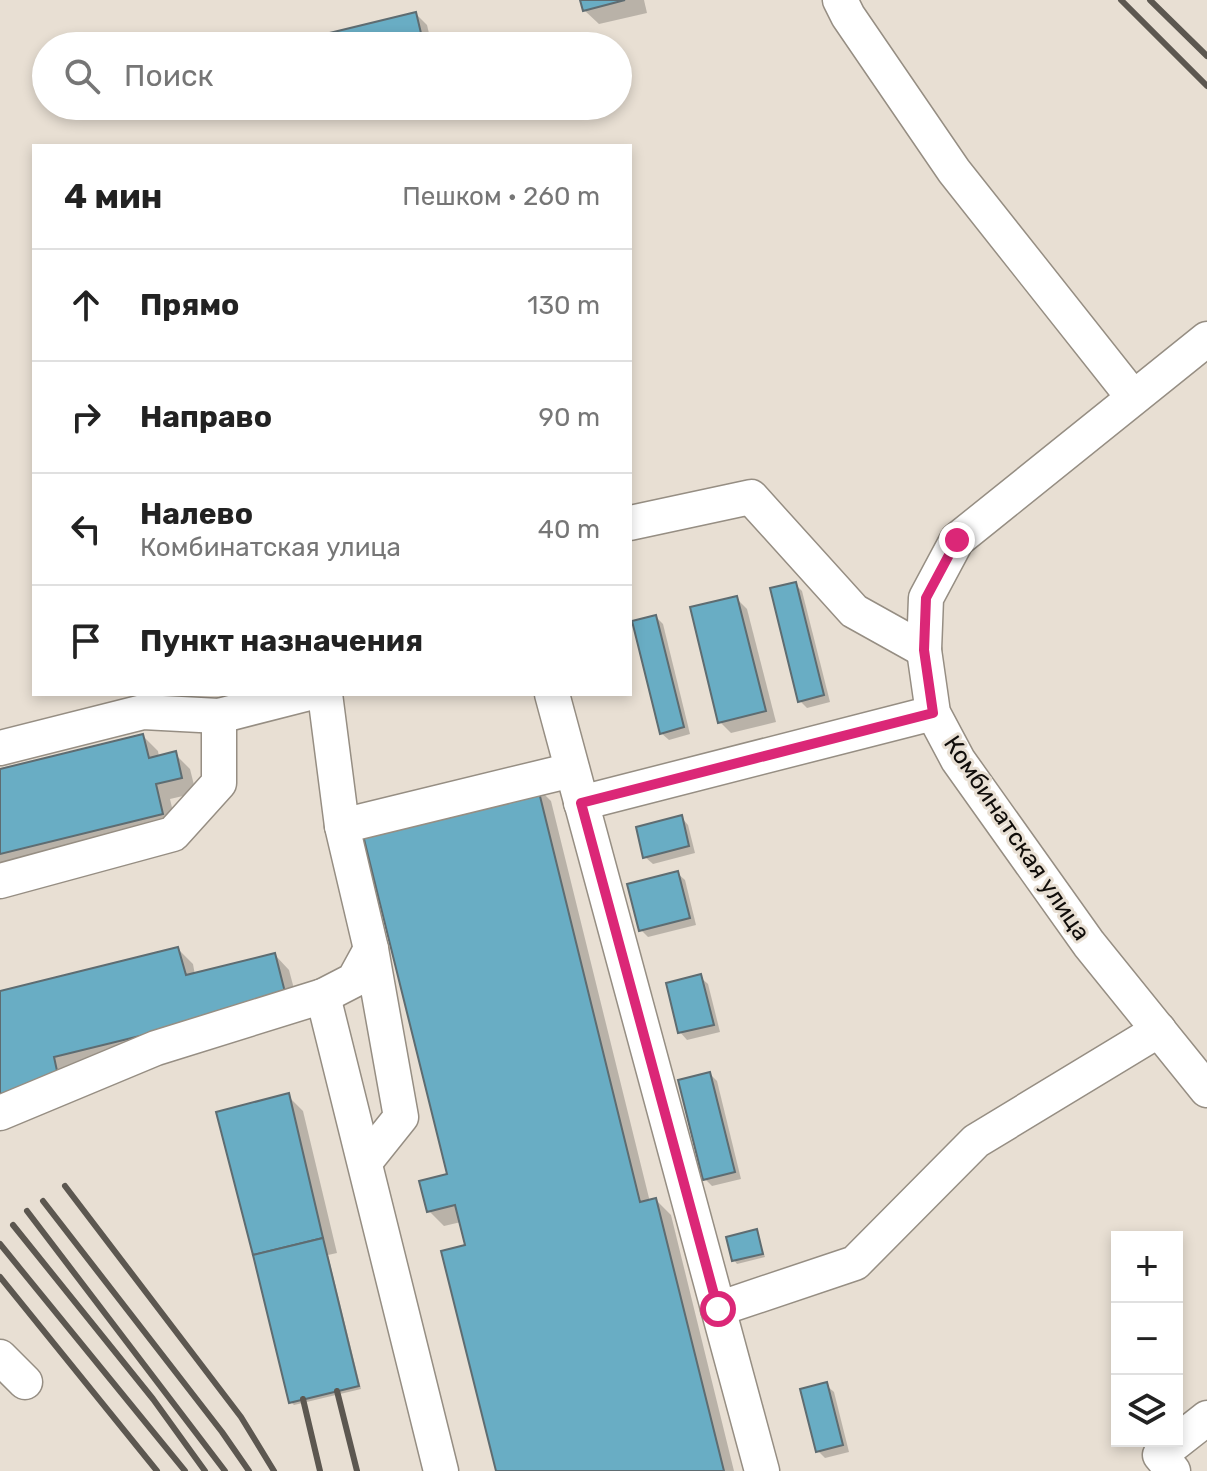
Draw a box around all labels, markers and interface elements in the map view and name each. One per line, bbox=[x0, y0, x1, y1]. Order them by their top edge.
search box bbox=[32, 32, 632, 120]
icon: search bbox=[60, 54, 104, 98]
text: Поиск bbox=[124, 58, 214, 94]
text: 4 мин bbox=[64, 176, 162, 217]
text: Пешком · 260 m bbox=[402, 181, 600, 212]
icon: ahead bbox=[64, 283, 108, 327]
text: Прямо bbox=[140, 287, 239, 323]
text: 130 m bbox=[527, 290, 600, 321]
icon: right bbox=[64, 395, 108, 439]
text: Направо bbox=[140, 399, 272, 435]
text: 90 m bbox=[539, 402, 600, 433]
text: Налево bbox=[140, 496, 253, 532]
icon: left bbox=[64, 507, 108, 551]
text: 40 m bbox=[538, 514, 600, 545]
route end bbox=[939, 522, 975, 558]
text: Комбинатская улица bbox=[140, 532, 401, 563]
icon: arrive bbox=[64, 619, 108, 663]
text: Пункт назначения bbox=[140, 623, 423, 659]
street label: Комбинатская улица bbox=[938, 730, 1096, 946]
map controls bbox=[1111, 1231, 1183, 1447]
button: + bbox=[1111, 1231, 1183, 1303]
route start bbox=[700, 1291, 736, 1327]
button: − bbox=[1111, 1303, 1183, 1375]
button: layers bbox=[1111, 1375, 1183, 1447]

